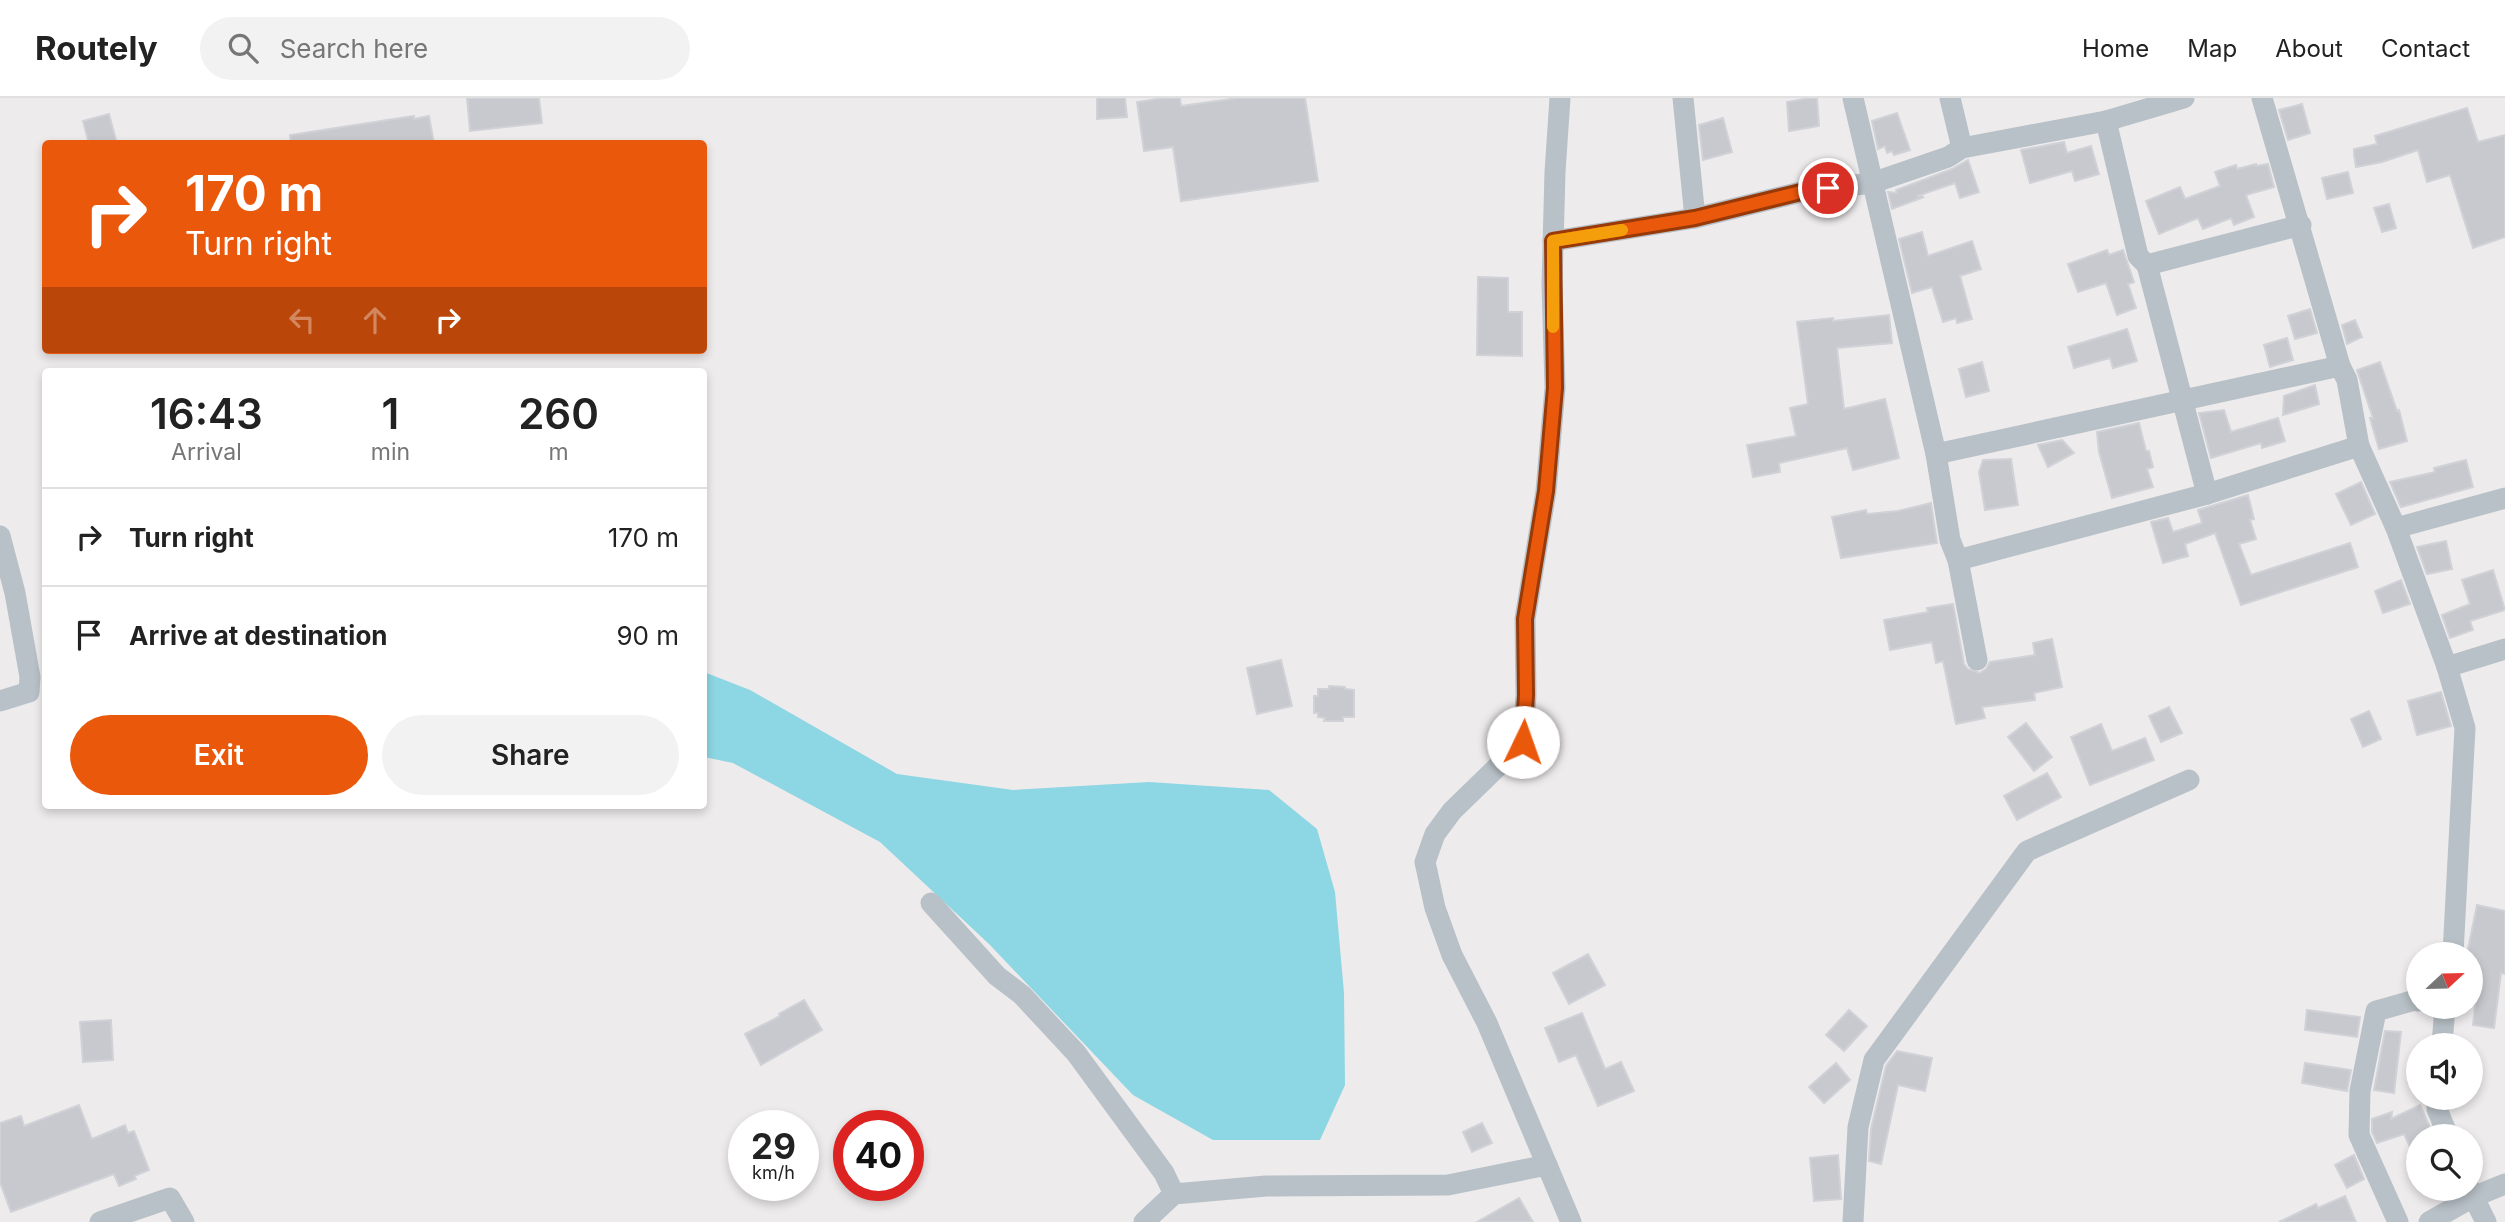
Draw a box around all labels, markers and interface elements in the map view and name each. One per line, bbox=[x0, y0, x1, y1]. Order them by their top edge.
search box bbox=[200, 17, 690, 80]
text: Routely bbox=[35, 28, 158, 68]
icon: search bbox=[224, 29, 262, 67]
text: Search here bbox=[280, 33, 428, 64]
text: Home bbox=[2082, 34, 2149, 63]
text: Map bbox=[2187, 34, 2237, 63]
text: About bbox=[2275, 34, 2343, 63]
text: Contact bbox=[2381, 34, 2470, 63]
pin bbox=[1798, 158, 1858, 218]
text: 170 m bbox=[185, 164, 323, 223]
icon: right bbox=[70, 168, 161, 259]
icon: arrive bbox=[1809, 169, 1847, 207]
text: Turn right bbox=[185, 224, 332, 263]
icon: left bbox=[283, 301, 321, 339]
icon: ahead bbox=[356, 301, 394, 339]
icon: right bbox=[429, 301, 467, 339]
text: 16:43 bbox=[150, 388, 263, 439]
text: 1 bbox=[382, 388, 399, 439]
text: 260 bbox=[518, 388, 599, 439]
text: Arrival bbox=[171, 438, 242, 466]
text: min bbox=[371, 438, 410, 466]
text: m bbox=[548, 438, 569, 466]
icon: right bbox=[70, 518, 108, 556]
text: Turn right bbox=[129, 522, 254, 553]
text: 170 m bbox=[608, 522, 679, 553]
icon: arrive bbox=[70, 616, 108, 654]
text: Arrive at destination bbox=[129, 620, 388, 651]
text: 90 m bbox=[616, 620, 679, 651]
position arrow bbox=[1486, 705, 1560, 779]
button: Exit bbox=[70, 715, 368, 795]
button: Share bbox=[382, 715, 679, 795]
north arrow bbox=[2406, 942, 2483, 1018]
map controls bbox=[2406, 942, 2483, 1201]
button: sound bbox=[2406, 1033, 2483, 1110]
speed limit sign: 40 bbox=[833, 1110, 924, 1201]
button: search bbox=[2406, 1124, 2483, 1201]
text: 29 bbox=[751, 1125, 796, 1167]
text: km/h bbox=[752, 1162, 795, 1183]

